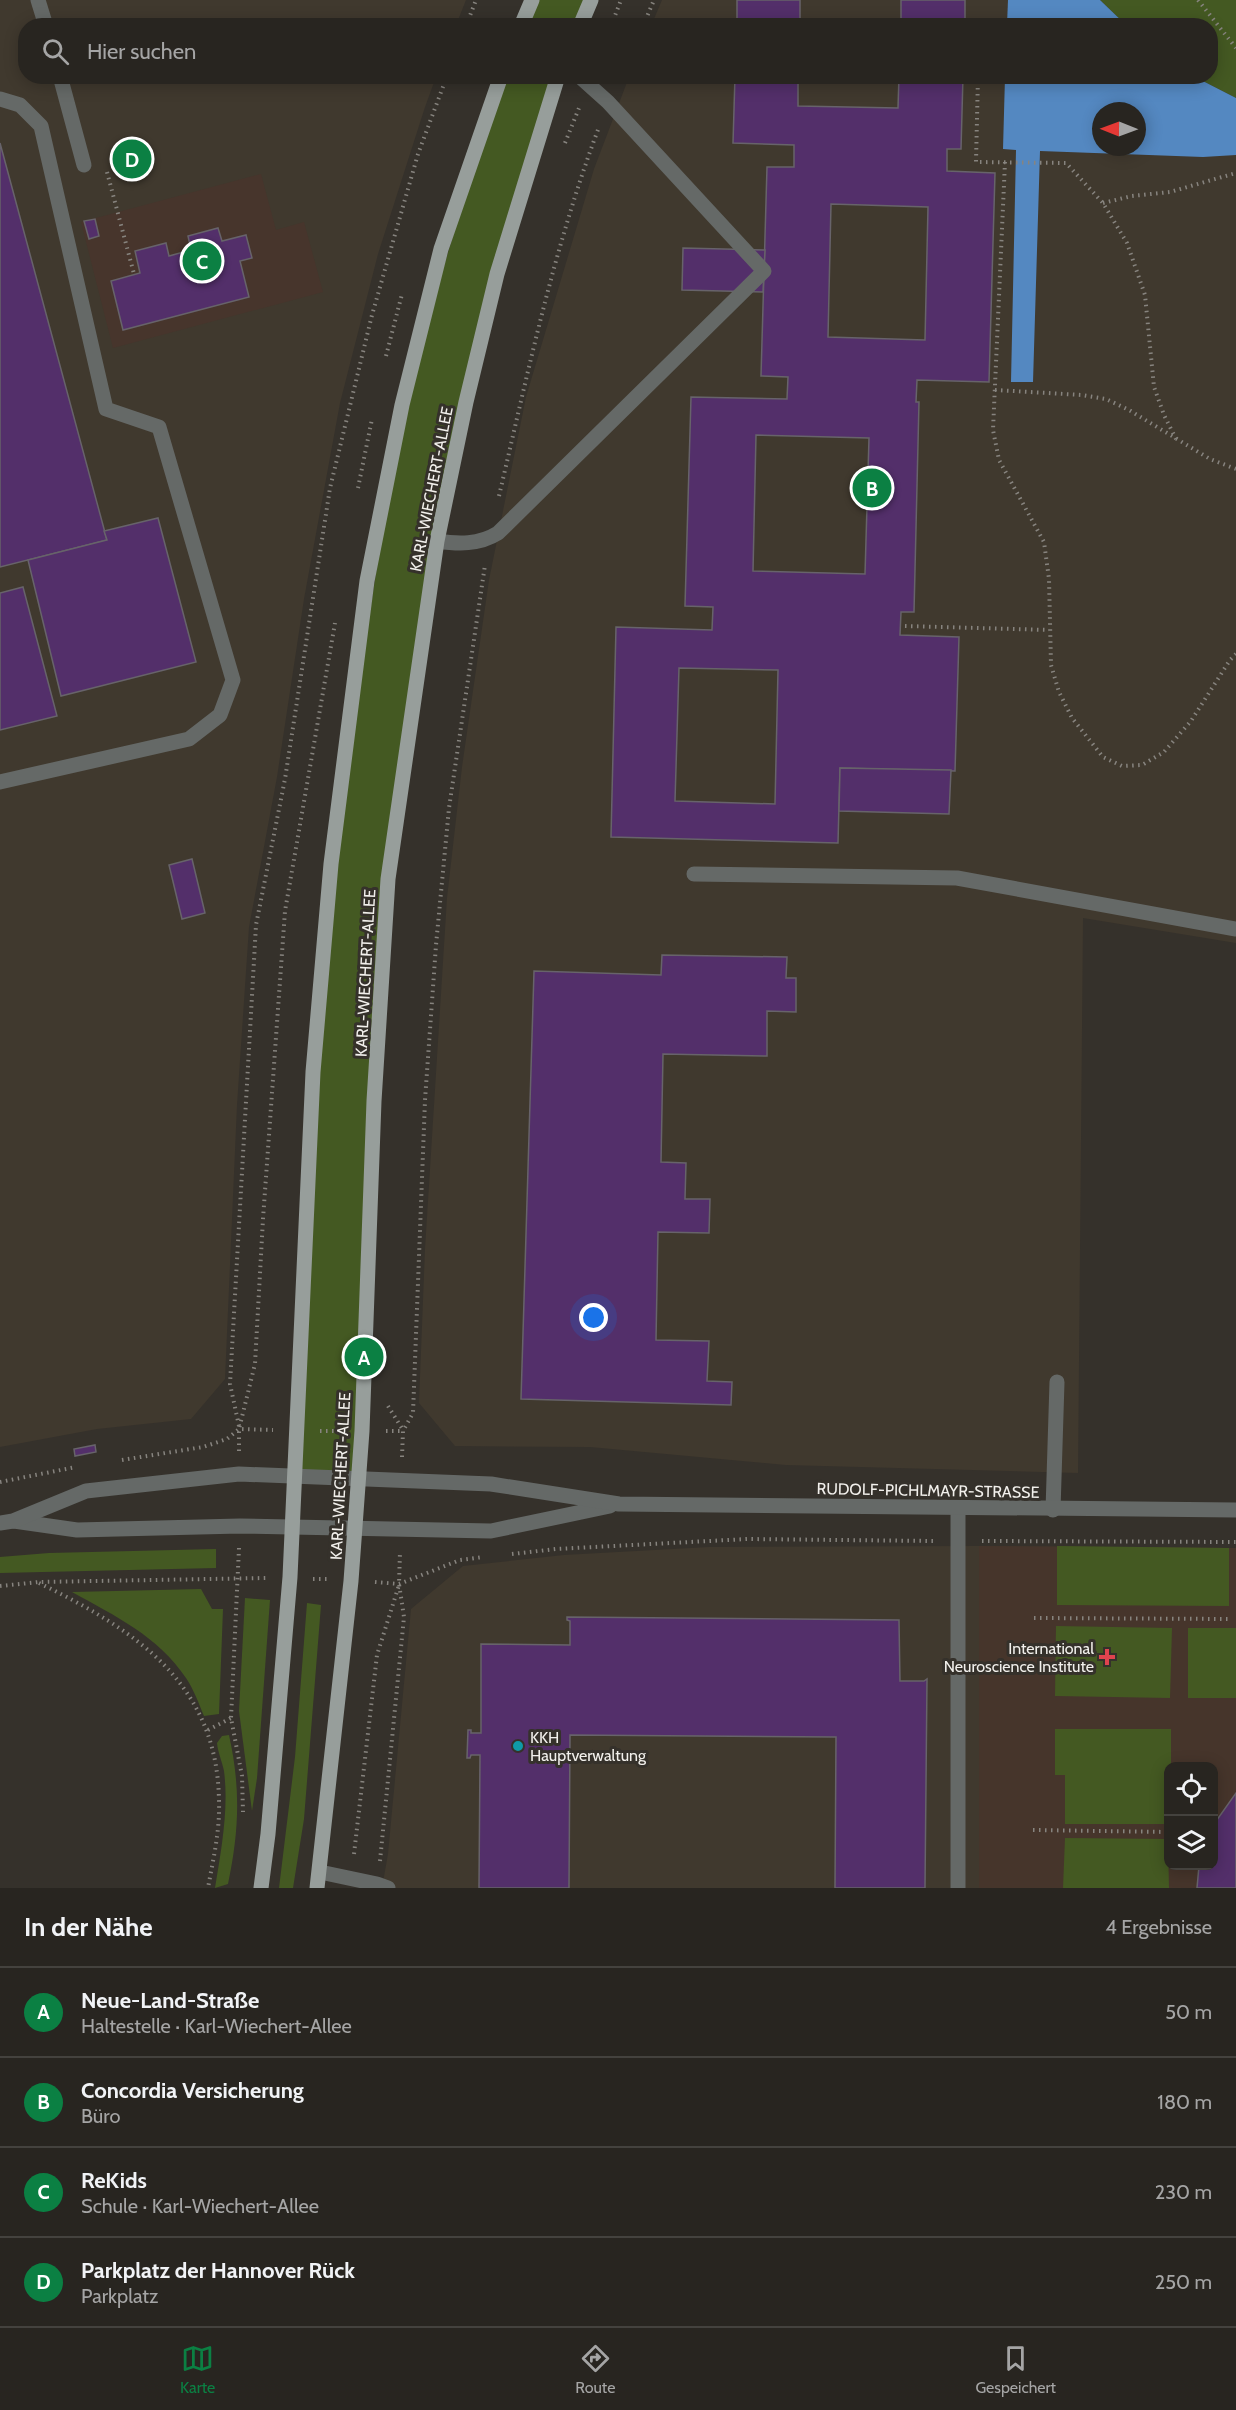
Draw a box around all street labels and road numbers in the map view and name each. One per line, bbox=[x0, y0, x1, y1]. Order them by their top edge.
street label: KARL-WIECHERT-ALLEE bbox=[406, 405, 457, 573]
street label: KARL-WIECHERT-ALLEE bbox=[352, 889, 379, 1057]
street label: KARL-WIECHERT-ALLEE bbox=[327, 1392, 354, 1560]
street label: RUDOLF-PICHLMAYR-STRASSE bbox=[816, 1479, 1040, 1502]

